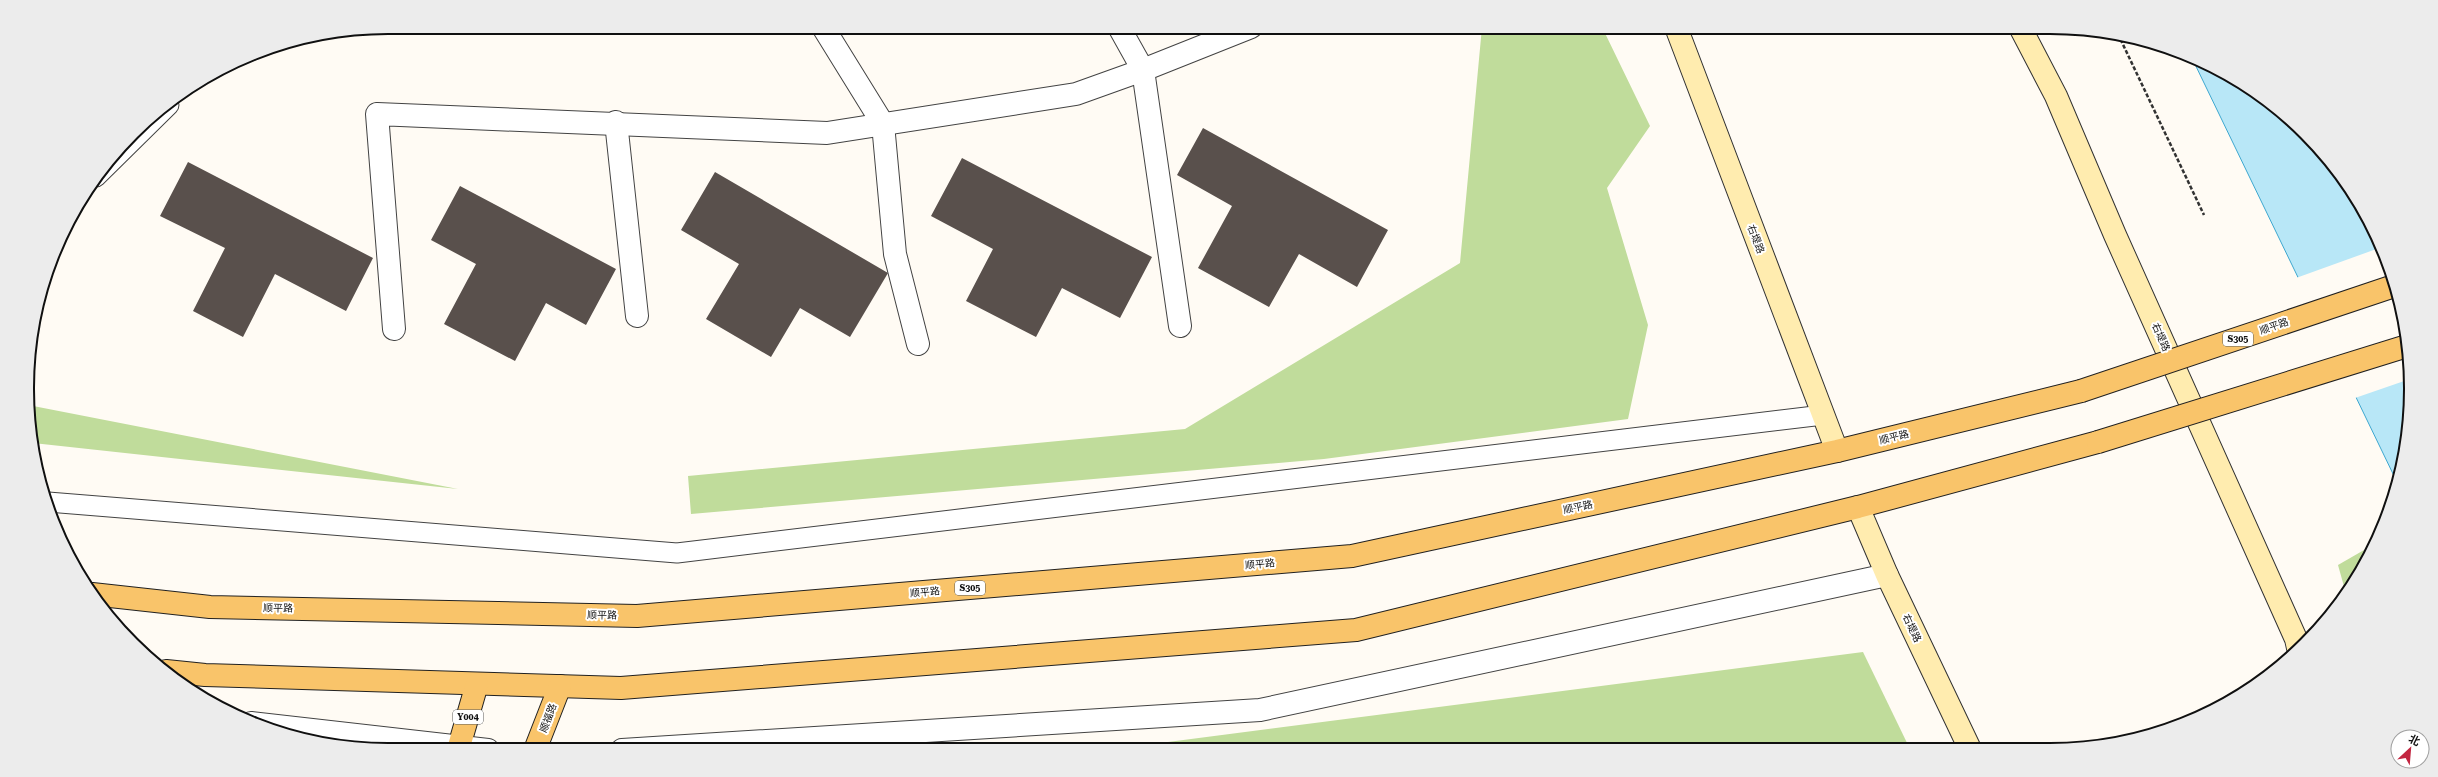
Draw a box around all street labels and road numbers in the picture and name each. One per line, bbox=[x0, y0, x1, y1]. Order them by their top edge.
street label: 右堤路 bbox=[1745, 223, 1767, 255]
street label: 顺平路 bbox=[2258, 316, 2290, 336]
street label: 右堤路 bbox=[2150, 321, 2172, 353]
road number: S305 bbox=[2223, 332, 2253, 346]
street label: 顺平路 bbox=[1878, 428, 1910, 446]
street label: 顺平路 bbox=[1562, 499, 1594, 515]
street label: 顺平路 bbox=[1245, 557, 1275, 571]
road number: S305 bbox=[955, 581, 985, 595]
street label: 顺平路 bbox=[910, 585, 940, 599]
street label: 顺平路 bbox=[263, 602, 293, 614]
street label: 顺平路 bbox=[587, 609, 617, 621]
street label: 右堤路 bbox=[1901, 612, 1923, 644]
street label: 顺福路 bbox=[537, 702, 559, 734]
road number: Y004 bbox=[453, 710, 483, 724]

